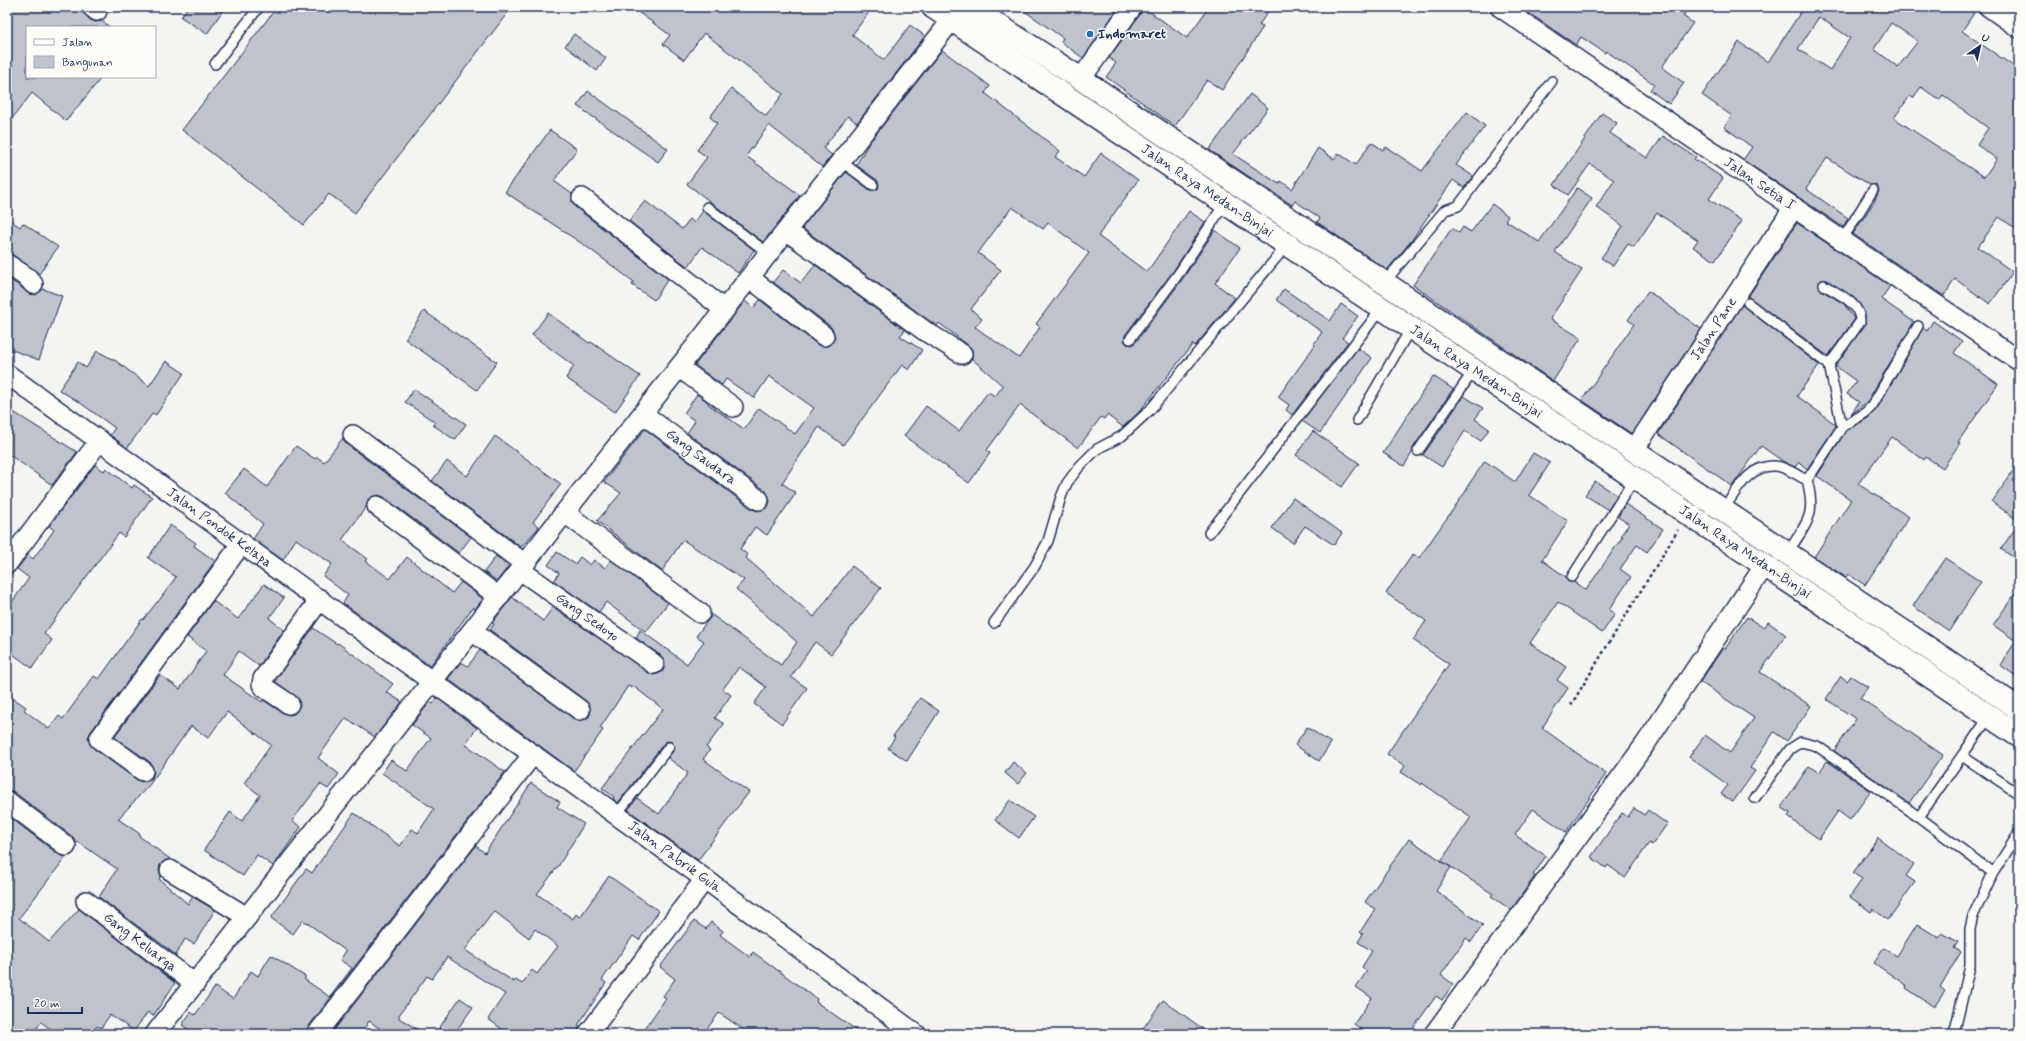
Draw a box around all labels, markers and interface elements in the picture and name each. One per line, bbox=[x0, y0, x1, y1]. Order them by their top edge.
place label: Indomaret bbox=[1098, 25, 1167, 43]
legend bbox=[26, 26, 156, 78]
north arrow bbox=[1960, 26, 2000, 66]
marker: Indomaret bbox=[1085, 29, 1095, 39]
text: U bbox=[1978, 31, 1992, 46]
text: Jalan bbox=[62, 35, 94, 51]
text: Bangunan bbox=[62, 55, 113, 71]
street label: Jalan Raya Medan-Binjai bbox=[1137, 140, 1277, 242]
street label: Jalan Setia I bbox=[1720, 153, 1799, 215]
street label: Jalan Pane bbox=[1686, 294, 1741, 364]
street label: Jalan Raya Medan-Binjai bbox=[1406, 321, 1546, 422]
street label: Gang Saudara bbox=[662, 425, 740, 489]
street label: Jalan Pondok Kelapa bbox=[163, 483, 276, 572]
street label: Jalan Raya Medan-Binjai bbox=[1675, 501, 1815, 603]
street label: Gang Sedoyo bbox=[552, 589, 622, 646]
street label: Jalan Pabrik Gula bbox=[624, 817, 725, 897]
street label: Gang Keluarga bbox=[100, 908, 180, 976]
scale bar bbox=[28, 989, 82, 1015]
text: 20 m bbox=[34, 996, 60, 1012]

